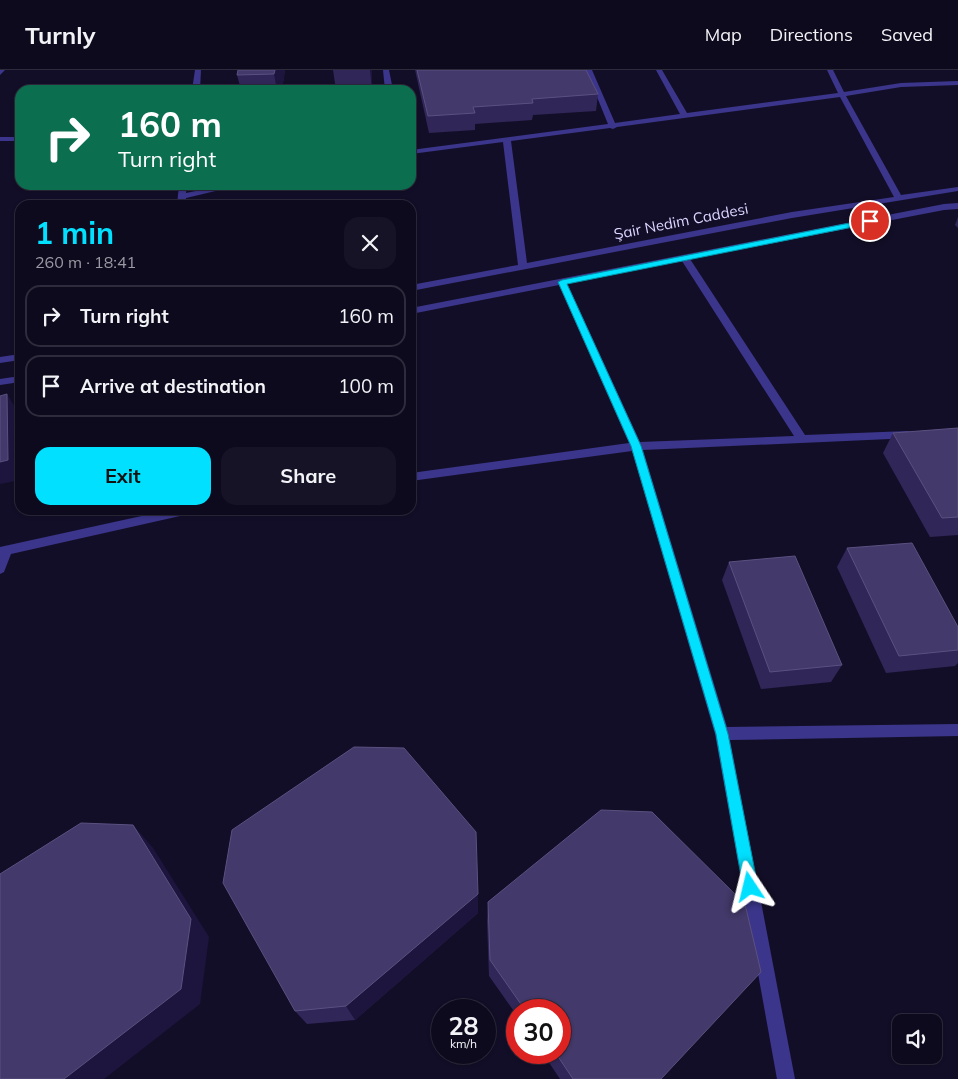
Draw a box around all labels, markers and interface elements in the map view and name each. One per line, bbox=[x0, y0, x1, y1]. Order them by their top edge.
text: Turnly bbox=[25, 20, 96, 50]
text: Map bbox=[705, 23, 742, 46]
text: Directions bbox=[770, 23, 853, 46]
text: Saved bbox=[881, 23, 933, 46]
text: 160 m bbox=[118, 102, 222, 146]
icon: right bbox=[35, 105, 100, 170]
text: Turn right bbox=[118, 145, 216, 173]
street label: Şair Nedim Caddesi bbox=[612, 199, 750, 243]
pin bbox=[849, 200, 891, 242]
icon: arrive bbox=[856, 207, 884, 235]
text: 1 min bbox=[35, 214, 114, 252]
button: close bbox=[344, 217, 396, 269]
text: 260 m · 18:41 bbox=[35, 252, 136, 272]
icon: right bbox=[37, 302, 65, 330]
text: Turn right bbox=[80, 304, 169, 328]
text: 160 m bbox=[338, 304, 394, 328]
icon: arrive bbox=[37, 372, 65, 400]
text: Arrive at destination bbox=[80, 374, 266, 398]
text: 100 m bbox=[338, 374, 394, 398]
button: Exit bbox=[35, 447, 211, 505]
button: Share bbox=[221, 447, 396, 505]
position arrow bbox=[723, 860, 775, 912]
speed limit sign: 30 bbox=[506, 999, 571, 1064]
text: 28 bbox=[448, 1010, 479, 1041]
map controls bbox=[892, 1014, 942, 1064]
button: sound bbox=[892, 1014, 942, 1064]
text: km/h bbox=[450, 1036, 477, 1051]

